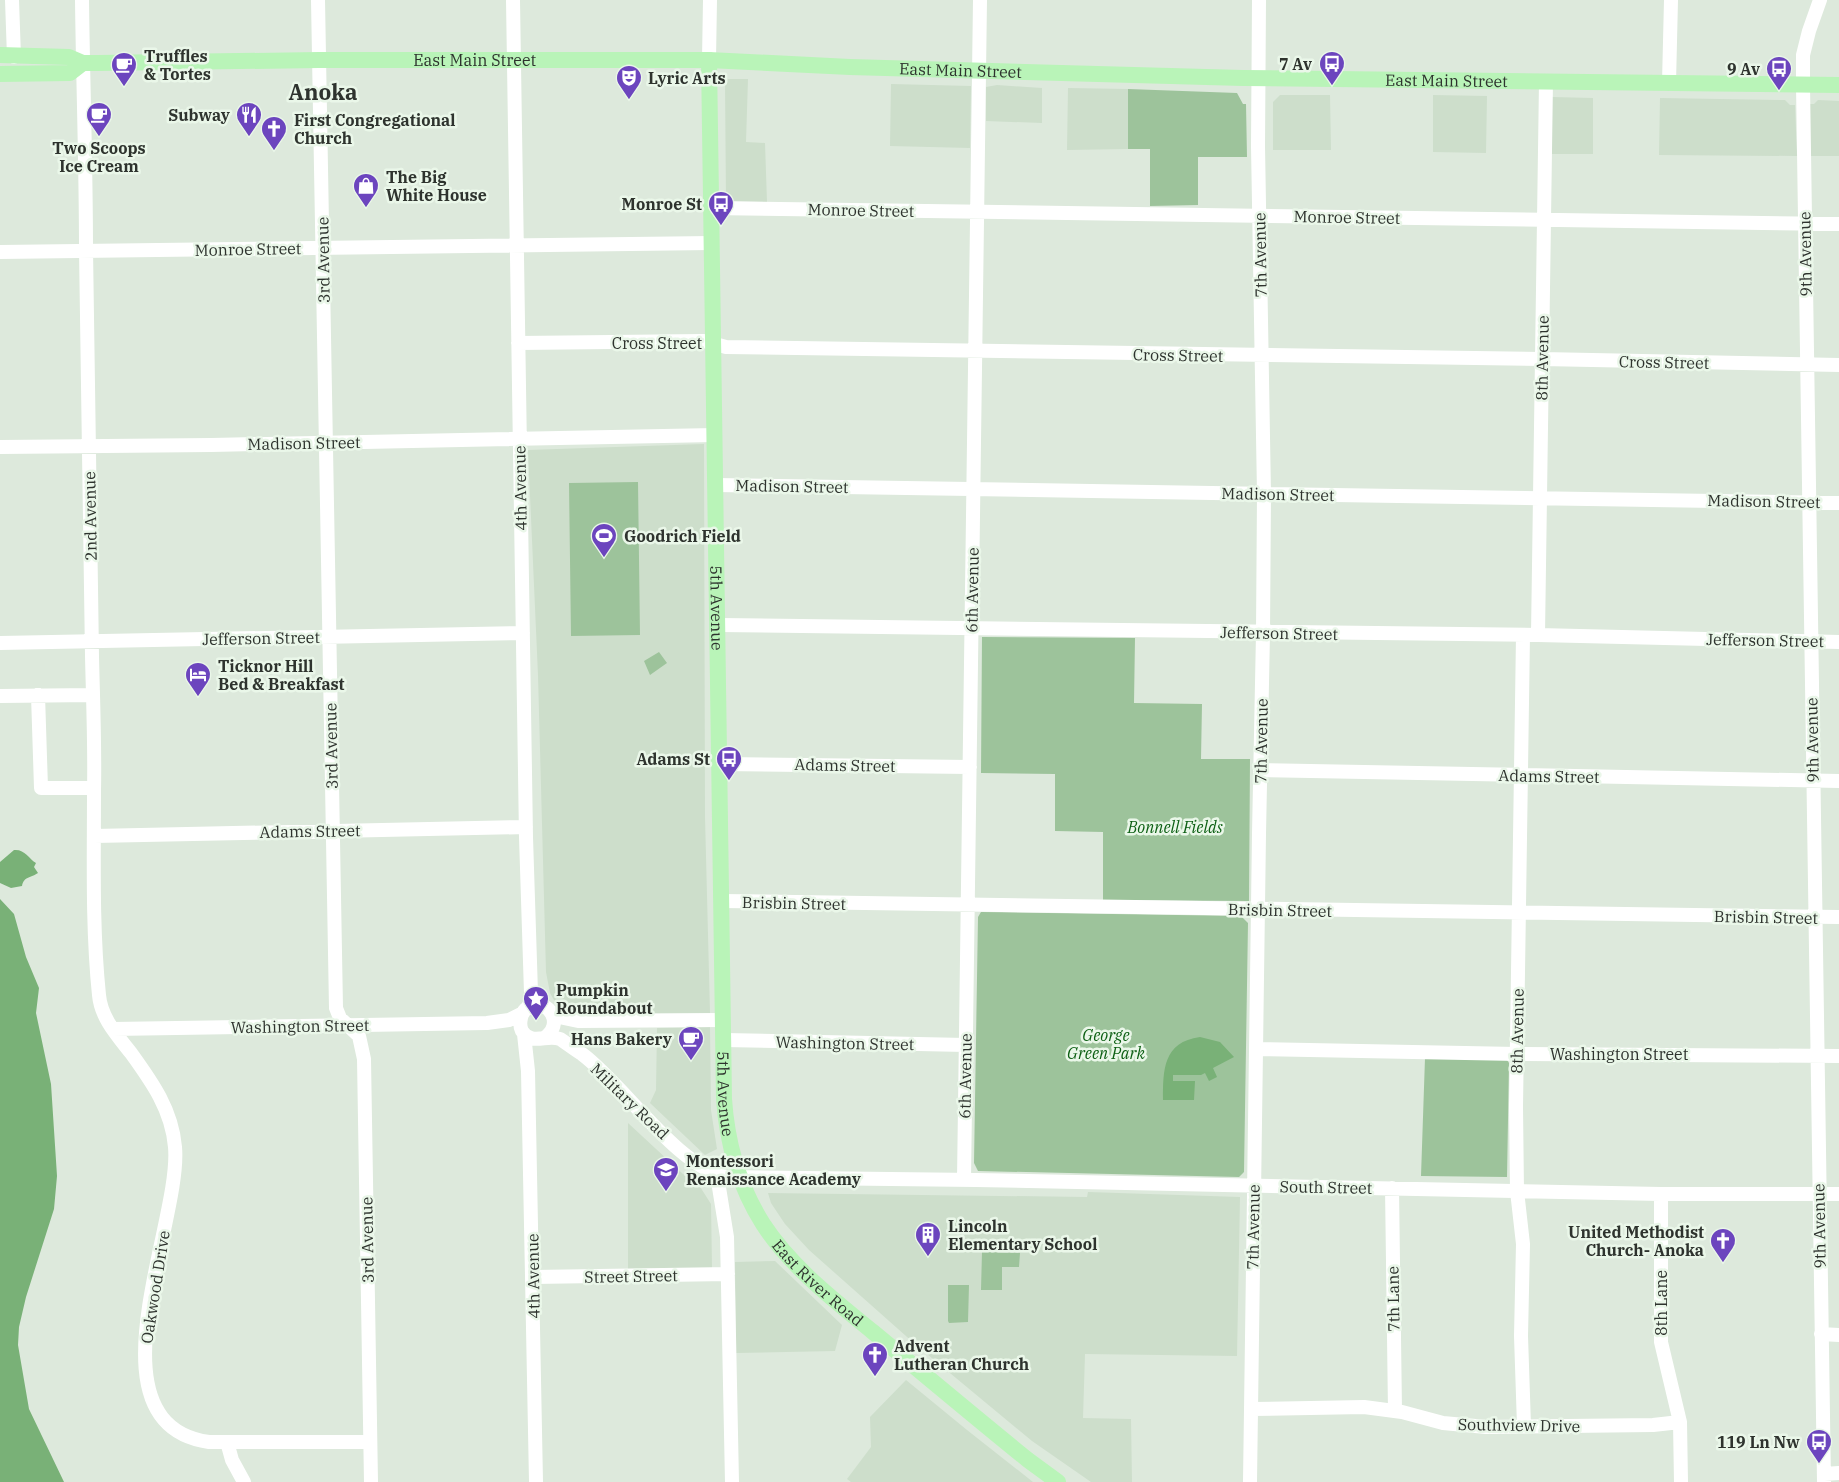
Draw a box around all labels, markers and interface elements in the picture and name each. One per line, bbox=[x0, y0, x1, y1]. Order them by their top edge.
place label: Truffles & Tortes bbox=[144, 46, 211, 84]
bus stop icon: 7 Av bbox=[1317, 49, 1347, 87]
cafe icon: Truffles & Tortes bbox=[109, 50, 139, 88]
street label: East Main Street bbox=[413, 50, 536, 70]
place label: 7 Av bbox=[1279, 54, 1312, 74]
bus stop icon: 9 Av bbox=[1764, 54, 1794, 92]
street label: East Main Street bbox=[899, 58, 1022, 82]
place label: 9 Av bbox=[1727, 59, 1760, 79]
theatre icon: Lyric Arts bbox=[614, 63, 644, 101]
place label: Lyric Arts bbox=[648, 68, 726, 88]
street label: East Main Street bbox=[1385, 70, 1508, 91]
district label: Anoka bbox=[289, 77, 358, 106]
cafe icon: Two Scoops Ice Cream bbox=[84, 100, 114, 138]
restaurant icon: Subway bbox=[234, 100, 264, 138]
place label: Subway bbox=[168, 105, 231, 125]
place label: First Congregational Church bbox=[294, 110, 455, 148]
church icon: First Congregational Church bbox=[259, 114, 289, 152]
place label: Two Scoops Ice Cream bbox=[52, 138, 146, 176]
place label: The Big White House bbox=[386, 167, 487, 205]
shop icon: The Big White House bbox=[351, 171, 381, 209]
bus stop icon: Monroe St bbox=[706, 189, 736, 227]
place label: Monroe St bbox=[622, 194, 702, 214]
street label: Monroe Street bbox=[807, 199, 915, 221]
street label: Monroe Street bbox=[1293, 206, 1401, 228]
street label: 9th Avenue bbox=[1794, 211, 1816, 297]
street label: 7th Avenue bbox=[1249, 212, 1271, 298]
street label: 3rd Avenue bbox=[312, 217, 334, 303]
street label: Monroe Street bbox=[194, 238, 302, 260]
street label: 8th Avenue bbox=[1531, 315, 1553, 401]
street label: Cross Street bbox=[612, 333, 703, 353]
street label: Cross Street bbox=[1133, 344, 1224, 366]
street label: Cross Street bbox=[1619, 351, 1710, 373]
street label: Madison Street bbox=[247, 432, 361, 454]
street label: 4th Avenue bbox=[509, 445, 531, 531]
street label: 2nd Avenue bbox=[79, 471, 101, 561]
street label: Madison Street bbox=[735, 475, 849, 497]
street label: Madison Street bbox=[1221, 483, 1335, 505]
street label: Madison Street bbox=[1707, 490, 1821, 512]
sports icon: Goodrich Field bbox=[589, 521, 619, 559]
place label: Goodrich Field bbox=[624, 526, 741, 546]
street label: 6th Avenue bbox=[961, 547, 983, 633]
street label: 5th Avenue bbox=[706, 565, 728, 651]
street label: Jefferson Street bbox=[1220, 622, 1338, 644]
street label: Jefferson Street bbox=[202, 627, 320, 649]
street label: Jefferson Street bbox=[1706, 629, 1824, 651]
place label: Ticknor Hill Bed & Breakfast bbox=[218, 656, 345, 694]
hotel icon: Ticknor Hill Bed & Breakfast bbox=[183, 660, 213, 698]
street label: 9th Avenue bbox=[1801, 697, 1823, 783]
street label: 7th Avenue bbox=[1250, 698, 1272, 784]
street label: 3rd Avenue bbox=[320, 703, 342, 789]
bus stop icon: Adams St bbox=[714, 744, 744, 782]
place label: Adams St bbox=[636, 749, 710, 769]
street label: Adams Street bbox=[794, 754, 896, 776]
street label: Adams Street bbox=[1498, 765, 1600, 787]
park label: Bonnell Fields bbox=[1126, 817, 1223, 837]
street label: Adams Street bbox=[259, 820, 361, 842]
street label: Brisbin Street bbox=[742, 892, 847, 914]
street label: Brisbin Street bbox=[1228, 899, 1333, 921]
street label: Brisbin Street bbox=[1714, 906, 1819, 928]
place label: Pumpkin Roundabout bbox=[556, 980, 653, 1018]
place icon: Pumpkin Roundabout bbox=[521, 984, 551, 1022]
street label: 8th Avenue bbox=[1506, 988, 1528, 1074]
street label: Washington Street bbox=[231, 1015, 370, 1037]
cafe icon: Hans Bakery bbox=[676, 1024, 706, 1062]
park label: George Green Park bbox=[1067, 1025, 1145, 1063]
place label: Hans Bakery bbox=[571, 1029, 673, 1049]
street label: Washington Street bbox=[776, 1032, 915, 1054]
street label: 6th Avenue bbox=[954, 1033, 976, 1119]
street label: Washington Street bbox=[1550, 1044, 1689, 1064]
street label: 5th Avenue bbox=[713, 1051, 739, 1138]
street label: Military Road bbox=[587, 1059, 674, 1144]
place label: Montessori Renaissance Academy bbox=[686, 1151, 862, 1189]
school or university icon: Montessori Renaissance Academy bbox=[651, 1155, 681, 1193]
street label: South Street bbox=[1280, 1176, 1373, 1198]
street label: 9th Avenue bbox=[1808, 1183, 1830, 1269]
street label: 7th Avenue bbox=[1242, 1184, 1264, 1270]
street label: 3rd Avenue bbox=[356, 1197, 378, 1283]
place label: Lincoln Elementary School bbox=[948, 1216, 1097, 1254]
building icon: Lincoln Elementary School bbox=[913, 1220, 943, 1258]
place label: United Methodist Church- Anoka bbox=[1568, 1222, 1704, 1260]
church icon: United Methodist Church- Anoka bbox=[1708, 1226, 1738, 1264]
street label: Oakwood Drive bbox=[136, 1229, 174, 1345]
street label: 4th Avenue bbox=[522, 1233, 544, 1319]
street label: East River Road bbox=[768, 1235, 868, 1330]
street label: Street Street bbox=[584, 1265, 678, 1287]
street label: 7th Lane bbox=[1382, 1266, 1404, 1332]
street label: 8th Lane bbox=[1651, 1270, 1671, 1336]
place label: Advent Lutheran Church bbox=[894, 1336, 1029, 1374]
church icon: Advent Lutheran Church bbox=[860, 1340, 890, 1378]
street label: Southview Drive bbox=[1458, 1414, 1580, 1436]
bus stop icon: 119 Ln Nw bbox=[1804, 1427, 1834, 1465]
place label: 119 Ln Nw bbox=[1717, 1432, 1800, 1452]

